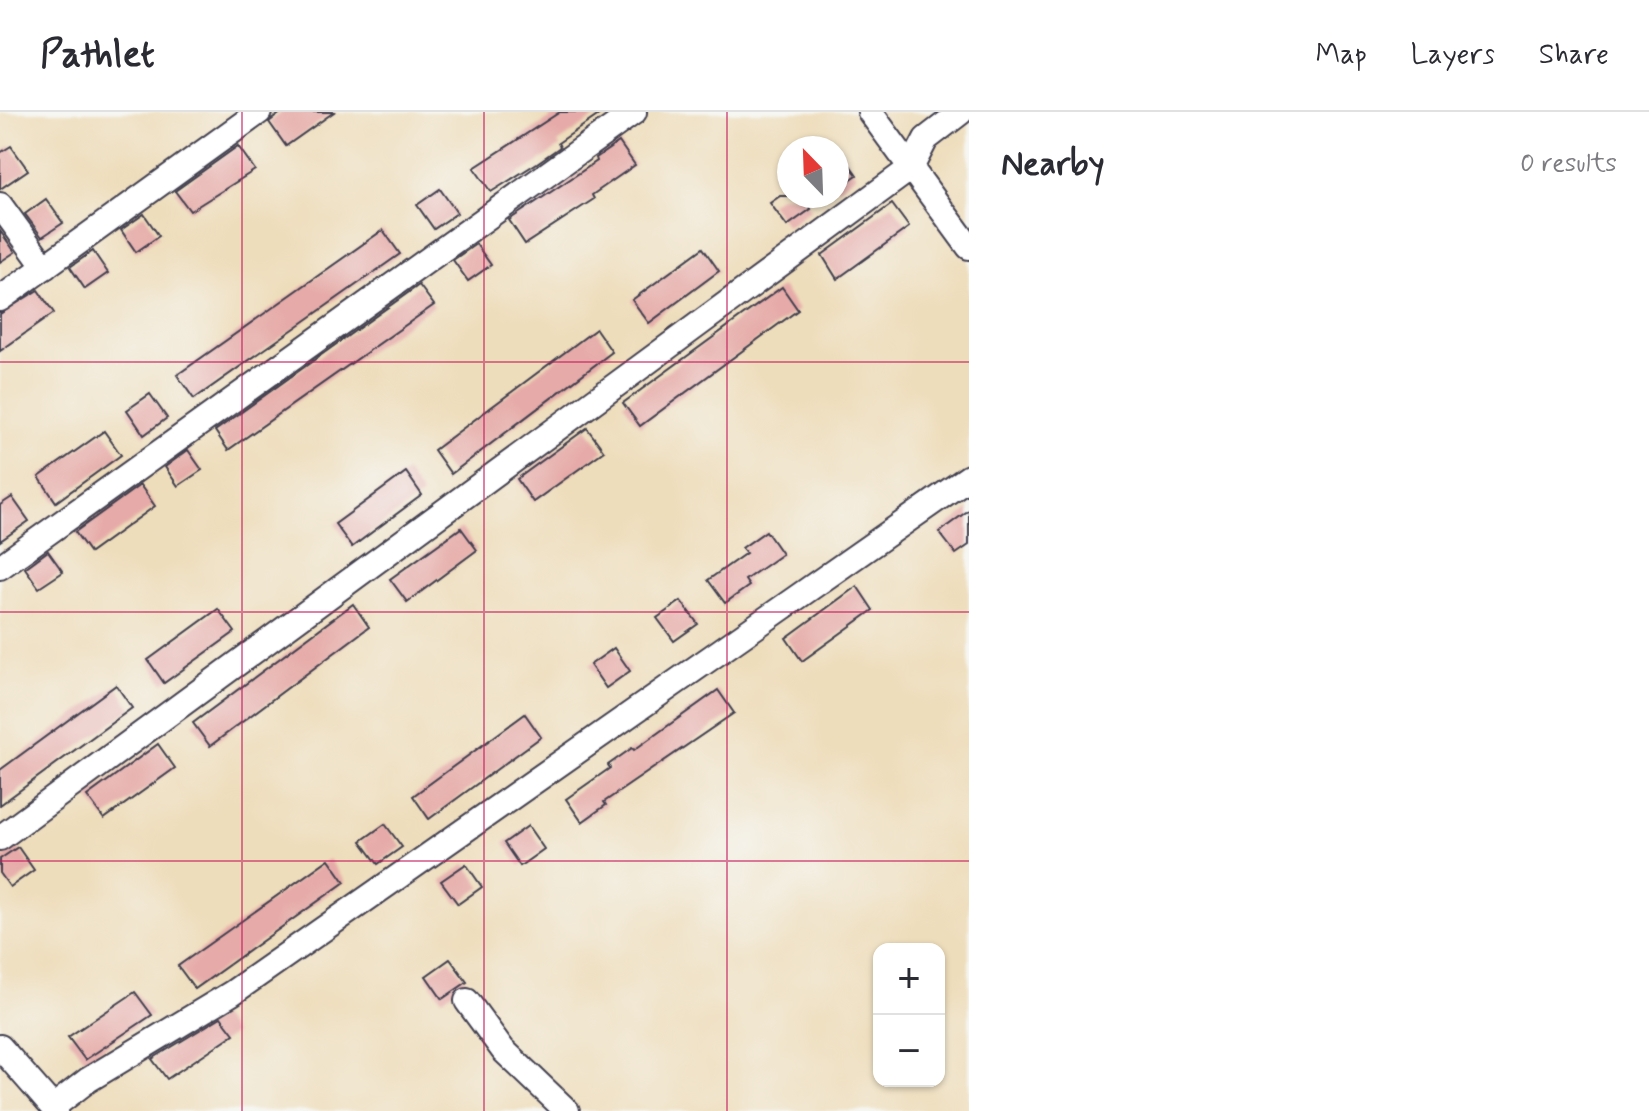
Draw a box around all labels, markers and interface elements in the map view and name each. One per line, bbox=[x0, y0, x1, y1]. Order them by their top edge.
text: Pathlet bbox=[40, 31, 155, 80]
text: Map bbox=[1316, 37, 1367, 74]
text: Layers bbox=[1411, 37, 1495, 74]
text: Share bbox=[1539, 37, 1609, 74]
north arrow bbox=[777, 136, 849, 208]
text: Nearby bbox=[1001, 142, 1105, 187]
text: 0 results bbox=[1520, 147, 1617, 181]
map controls bbox=[873, 943, 945, 1087]
button: + bbox=[873, 943, 945, 1015]
button: − bbox=[873, 1015, 945, 1087]

